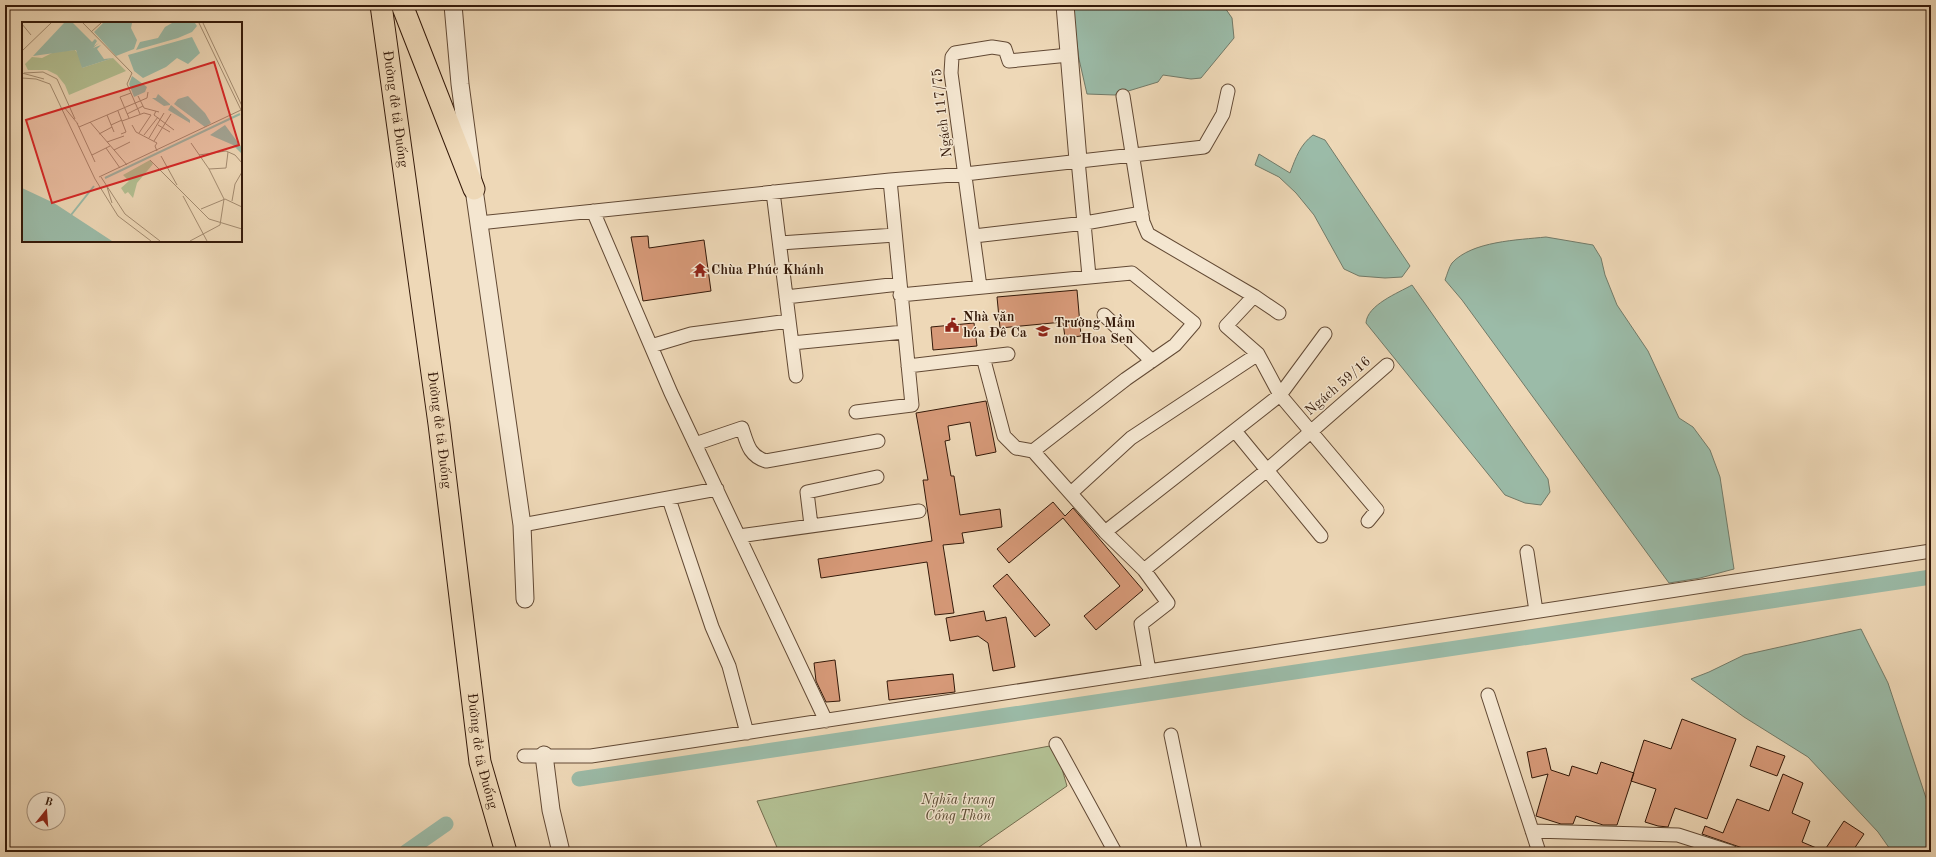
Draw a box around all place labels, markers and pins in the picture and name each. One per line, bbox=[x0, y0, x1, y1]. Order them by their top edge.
temple icon: Chùa Phúc Khánh bbox=[692, 262, 708, 278]
place label: Chùa Phúc Khánh bbox=[711, 263, 824, 277]
place label: Nhà văn hóa Đê Ca bbox=[963, 310, 1027, 340]
place label: Trường Mầm non Hoa Sen bbox=[1054, 314, 1135, 346]
public building icon: Nhà văn hóa Đê Ca bbox=[944, 317, 960, 333]
school or university icon: Trường Mầm non Hoa Sen bbox=[1035, 323, 1051, 339]

